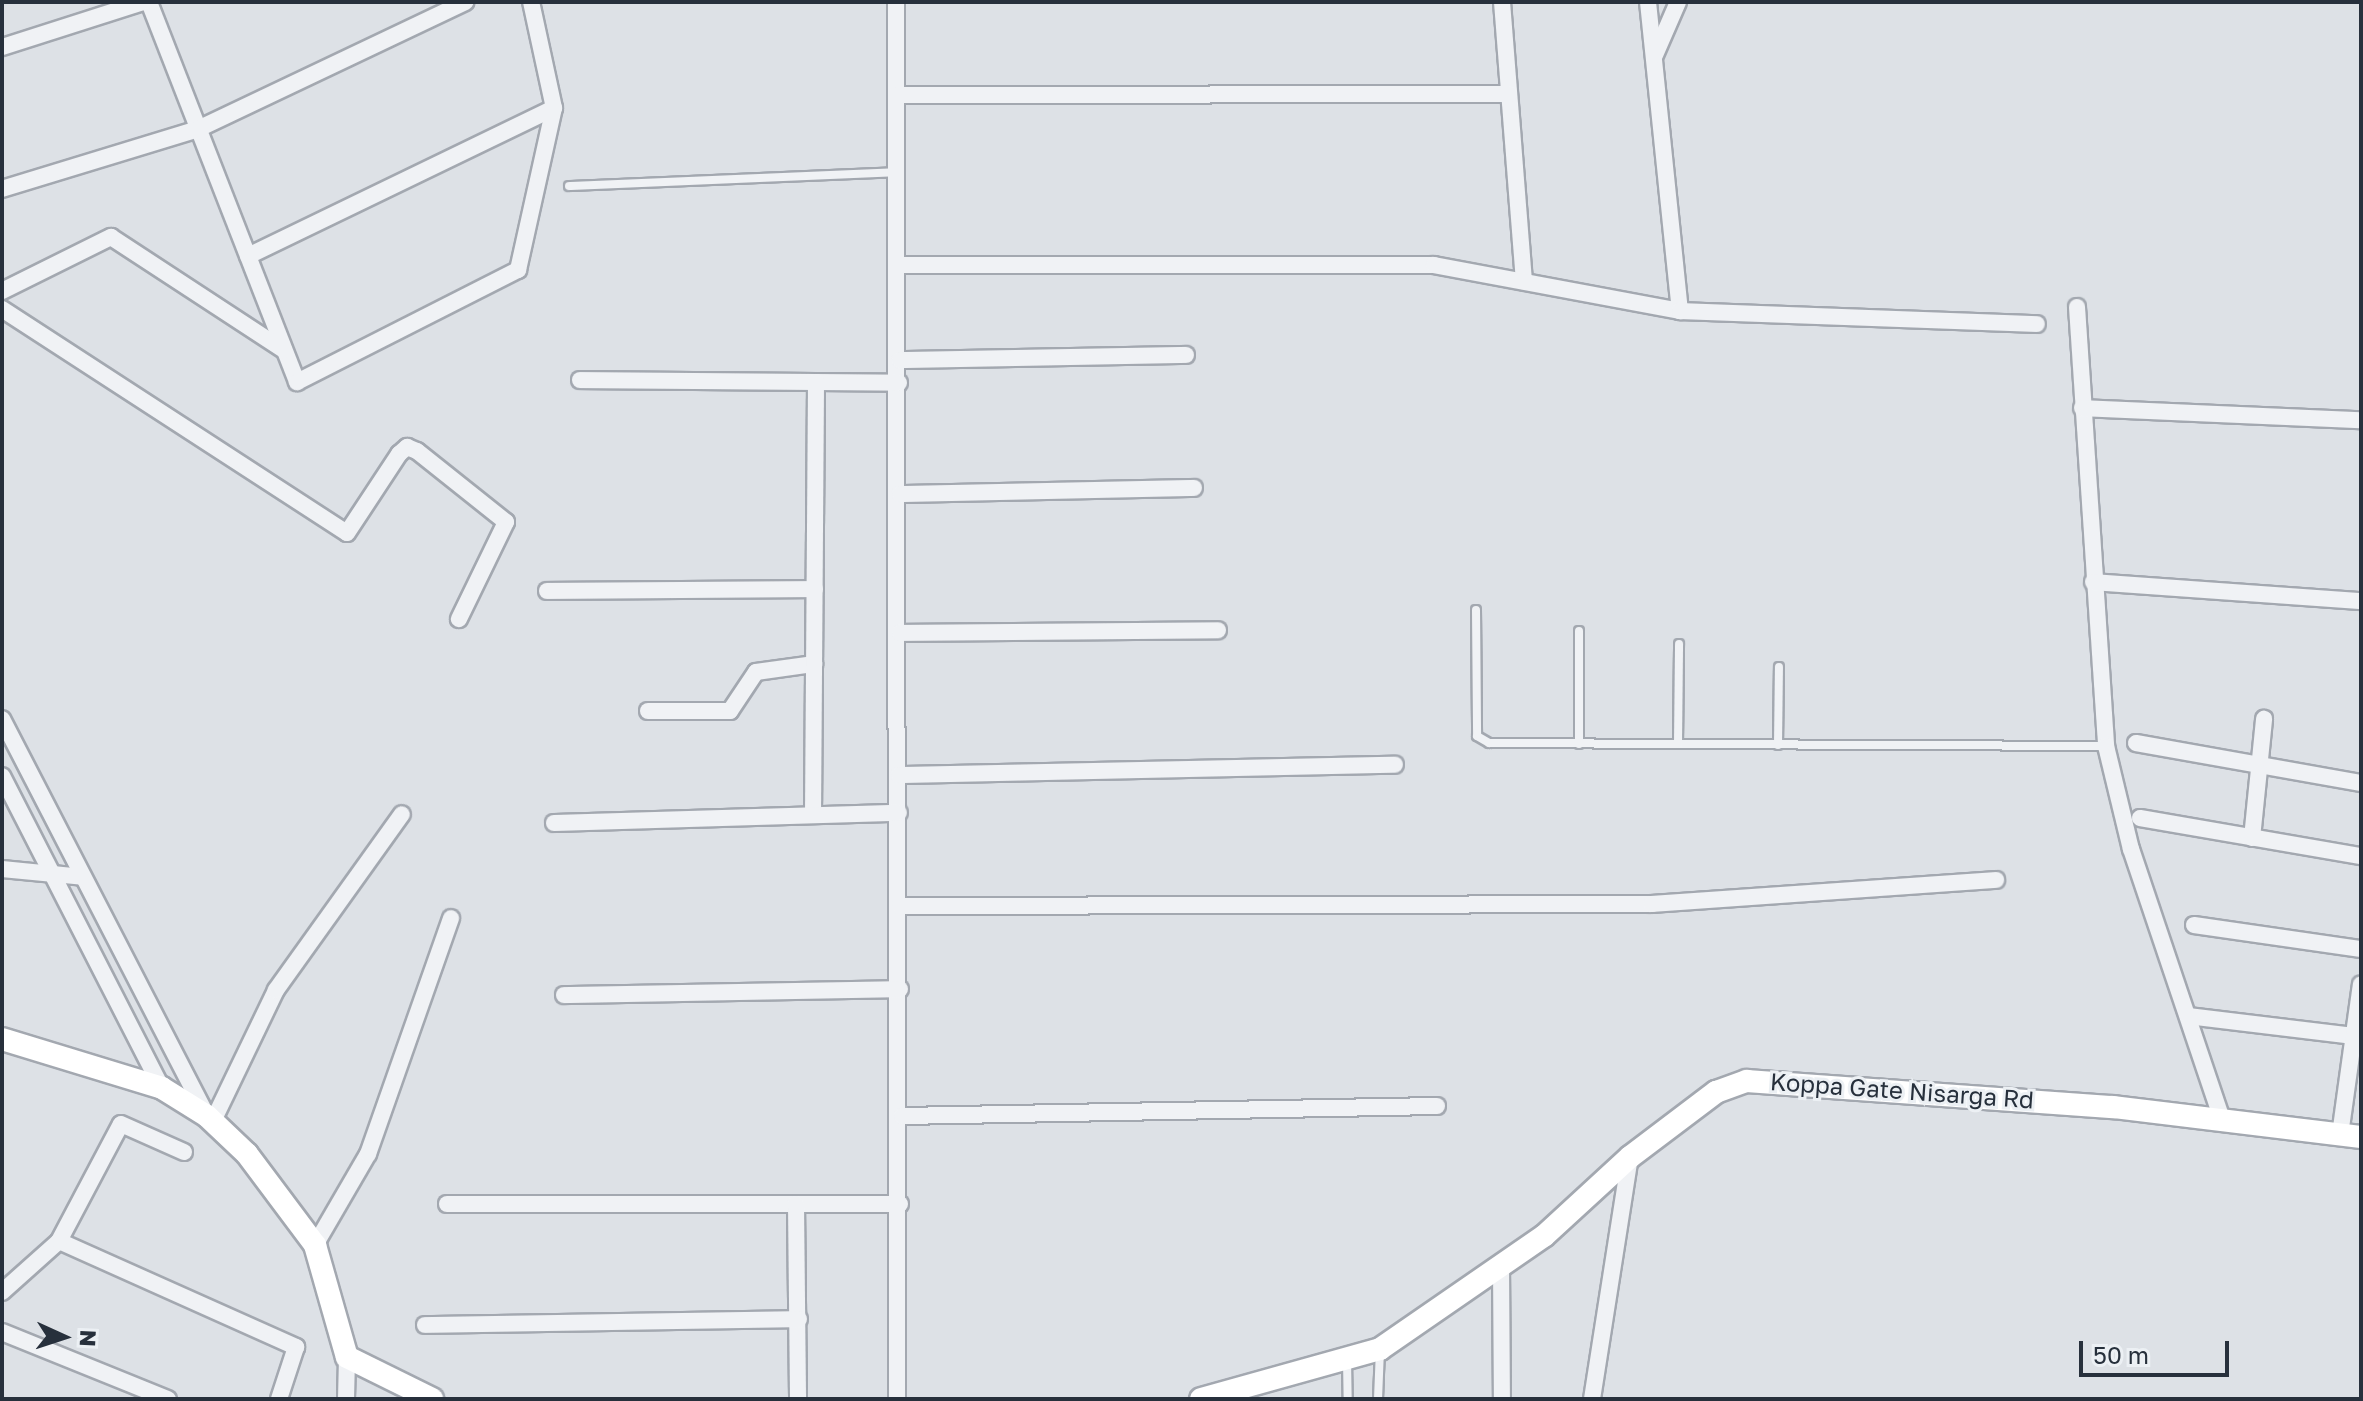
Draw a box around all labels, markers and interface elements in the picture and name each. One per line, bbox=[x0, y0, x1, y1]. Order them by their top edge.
street label: Koppa Gate Nisarga Rd bbox=[1769, 1066, 2035, 1114]
north arrow bbox=[24, 1297, 104, 1377]
scale bar bbox=[2083, 1325, 2233, 1375]
text: N bbox=[75, 1329, 102, 1347]
text: 50 m bbox=[2093, 1340, 2149, 1369]

